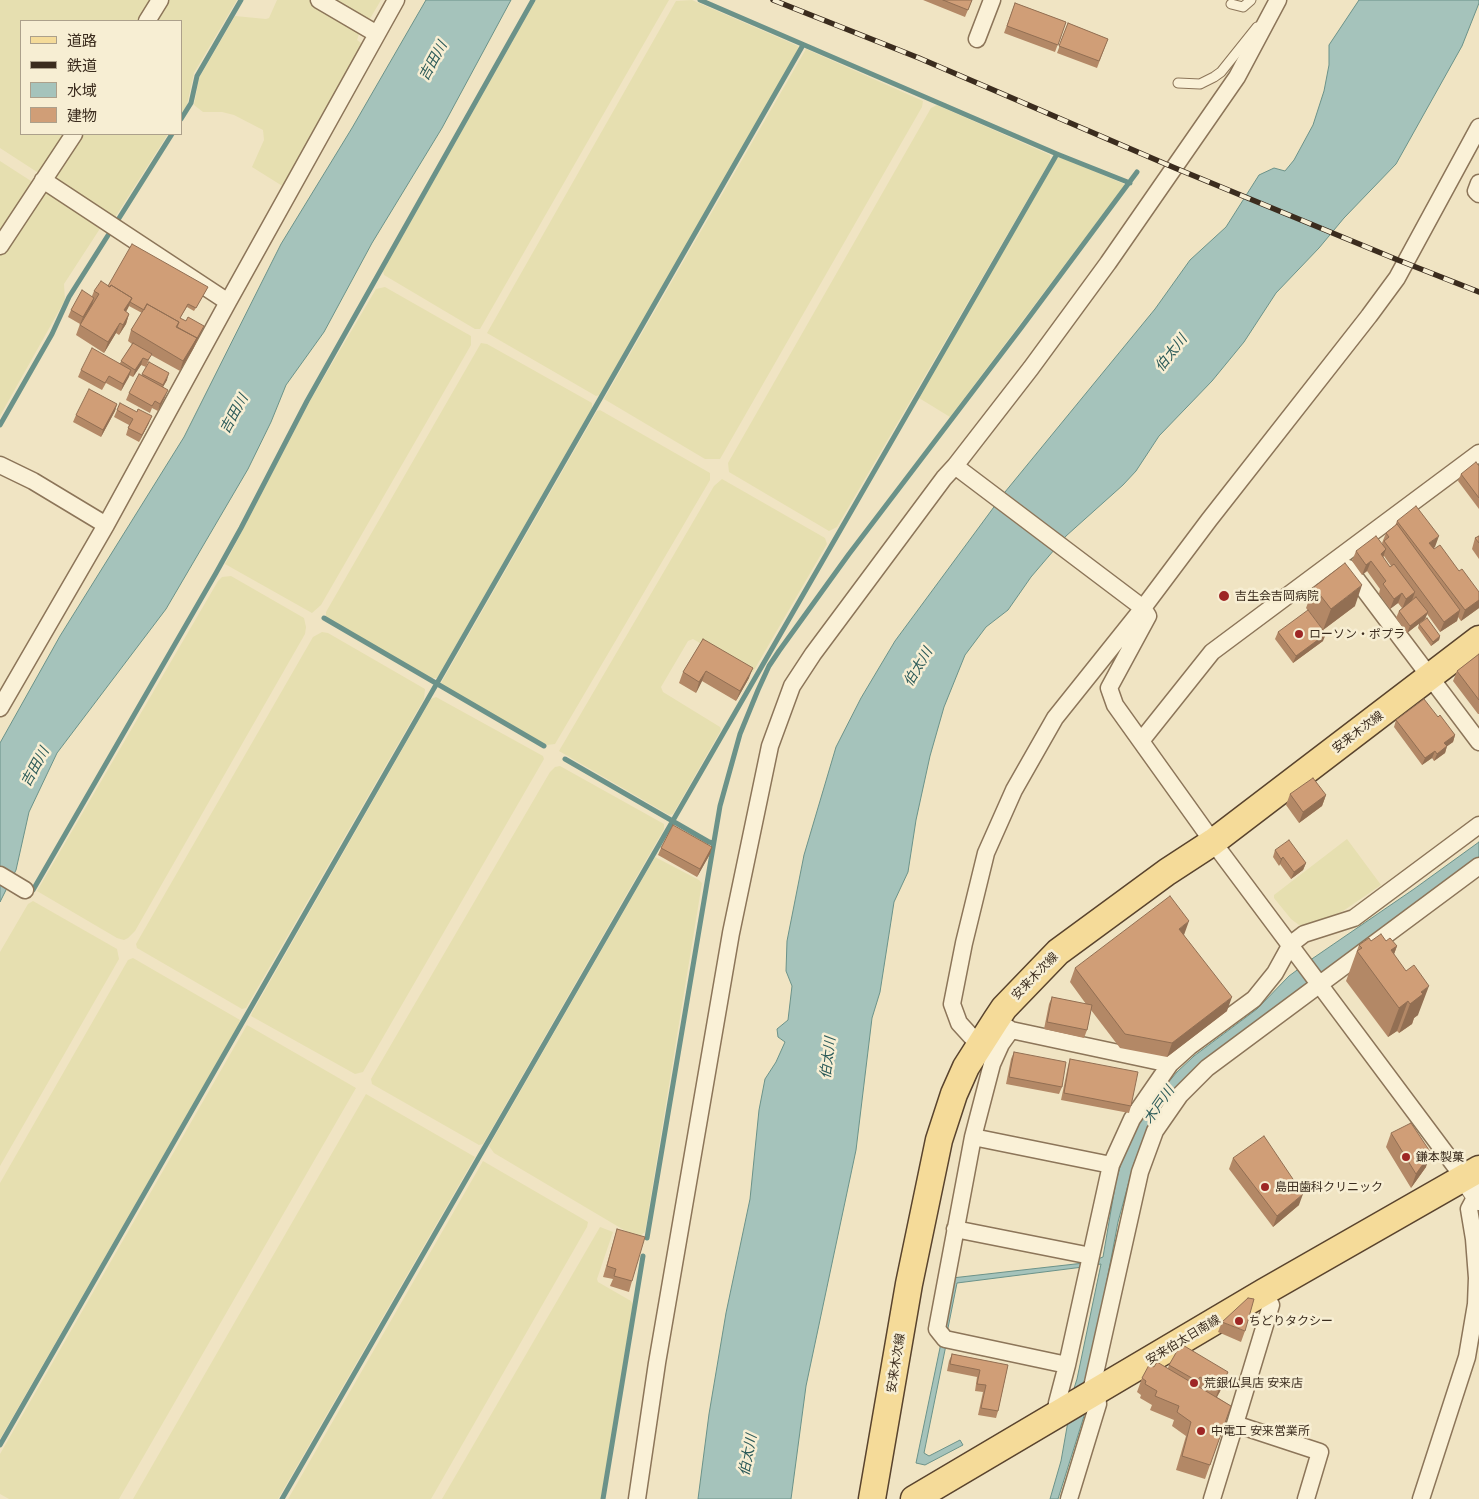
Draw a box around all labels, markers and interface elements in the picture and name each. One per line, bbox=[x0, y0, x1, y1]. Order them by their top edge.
legend bbox=[20, 20, 182, 135]
text: 道路 bbox=[67, 30, 97, 50]
water label: 吉田川 bbox=[415, 39, 451, 83]
text: 鉄道 bbox=[67, 55, 97, 75]
text: 水域 bbox=[67, 80, 97, 100]
text: 建物 bbox=[67, 105, 97, 125]
water label: 伯太川 bbox=[1151, 331, 1191, 375]
water label: 吉田川 bbox=[216, 392, 252, 436]
marker: 吉生会吉岡病院 bbox=[1217, 589, 1231, 603]
place label: 吉生会吉岡病院 bbox=[1235, 589, 1319, 603]
place label: ローソン・ポプラ bbox=[1309, 627, 1405, 641]
marker: ローソン・ポプラ bbox=[1293, 628, 1305, 640]
water label: 伯太川 bbox=[900, 645, 936, 689]
street label: 安来木次線 bbox=[1330, 708, 1386, 756]
water label: 吉田川 bbox=[17, 745, 53, 789]
street label: 安来木次線 bbox=[1009, 949, 1061, 1003]
water label: 伯太川 bbox=[817, 1036, 839, 1080]
water label: 木戸川 bbox=[1140, 1083, 1178, 1127]
place label: 鎌本製菓 bbox=[1416, 1150, 1464, 1164]
marker: 鎌本製菓 bbox=[1400, 1151, 1412, 1163]
place label: 島田歯科クリニック bbox=[1275, 1180, 1383, 1194]
marker: 島田歯科クリニック bbox=[1259, 1181, 1271, 1193]
street label: 安来伯太日南線 bbox=[1143, 1312, 1223, 1368]
place label: ちどりタクシー bbox=[1249, 1314, 1333, 1328]
marker: ちどりタクシー bbox=[1233, 1315, 1245, 1327]
street label: 安来木次線 bbox=[884, 1332, 908, 1394]
place label: 荒銀仏具店 安来店 bbox=[1204, 1376, 1303, 1390]
marker: 荒銀仏具店 安来店 bbox=[1188, 1377, 1200, 1389]
place label: 中電工 安来営業所 bbox=[1211, 1424, 1310, 1438]
marker: 中電工 安来営業所 bbox=[1195, 1425, 1207, 1437]
water label: 伯太川 bbox=[736, 1433, 760, 1477]

